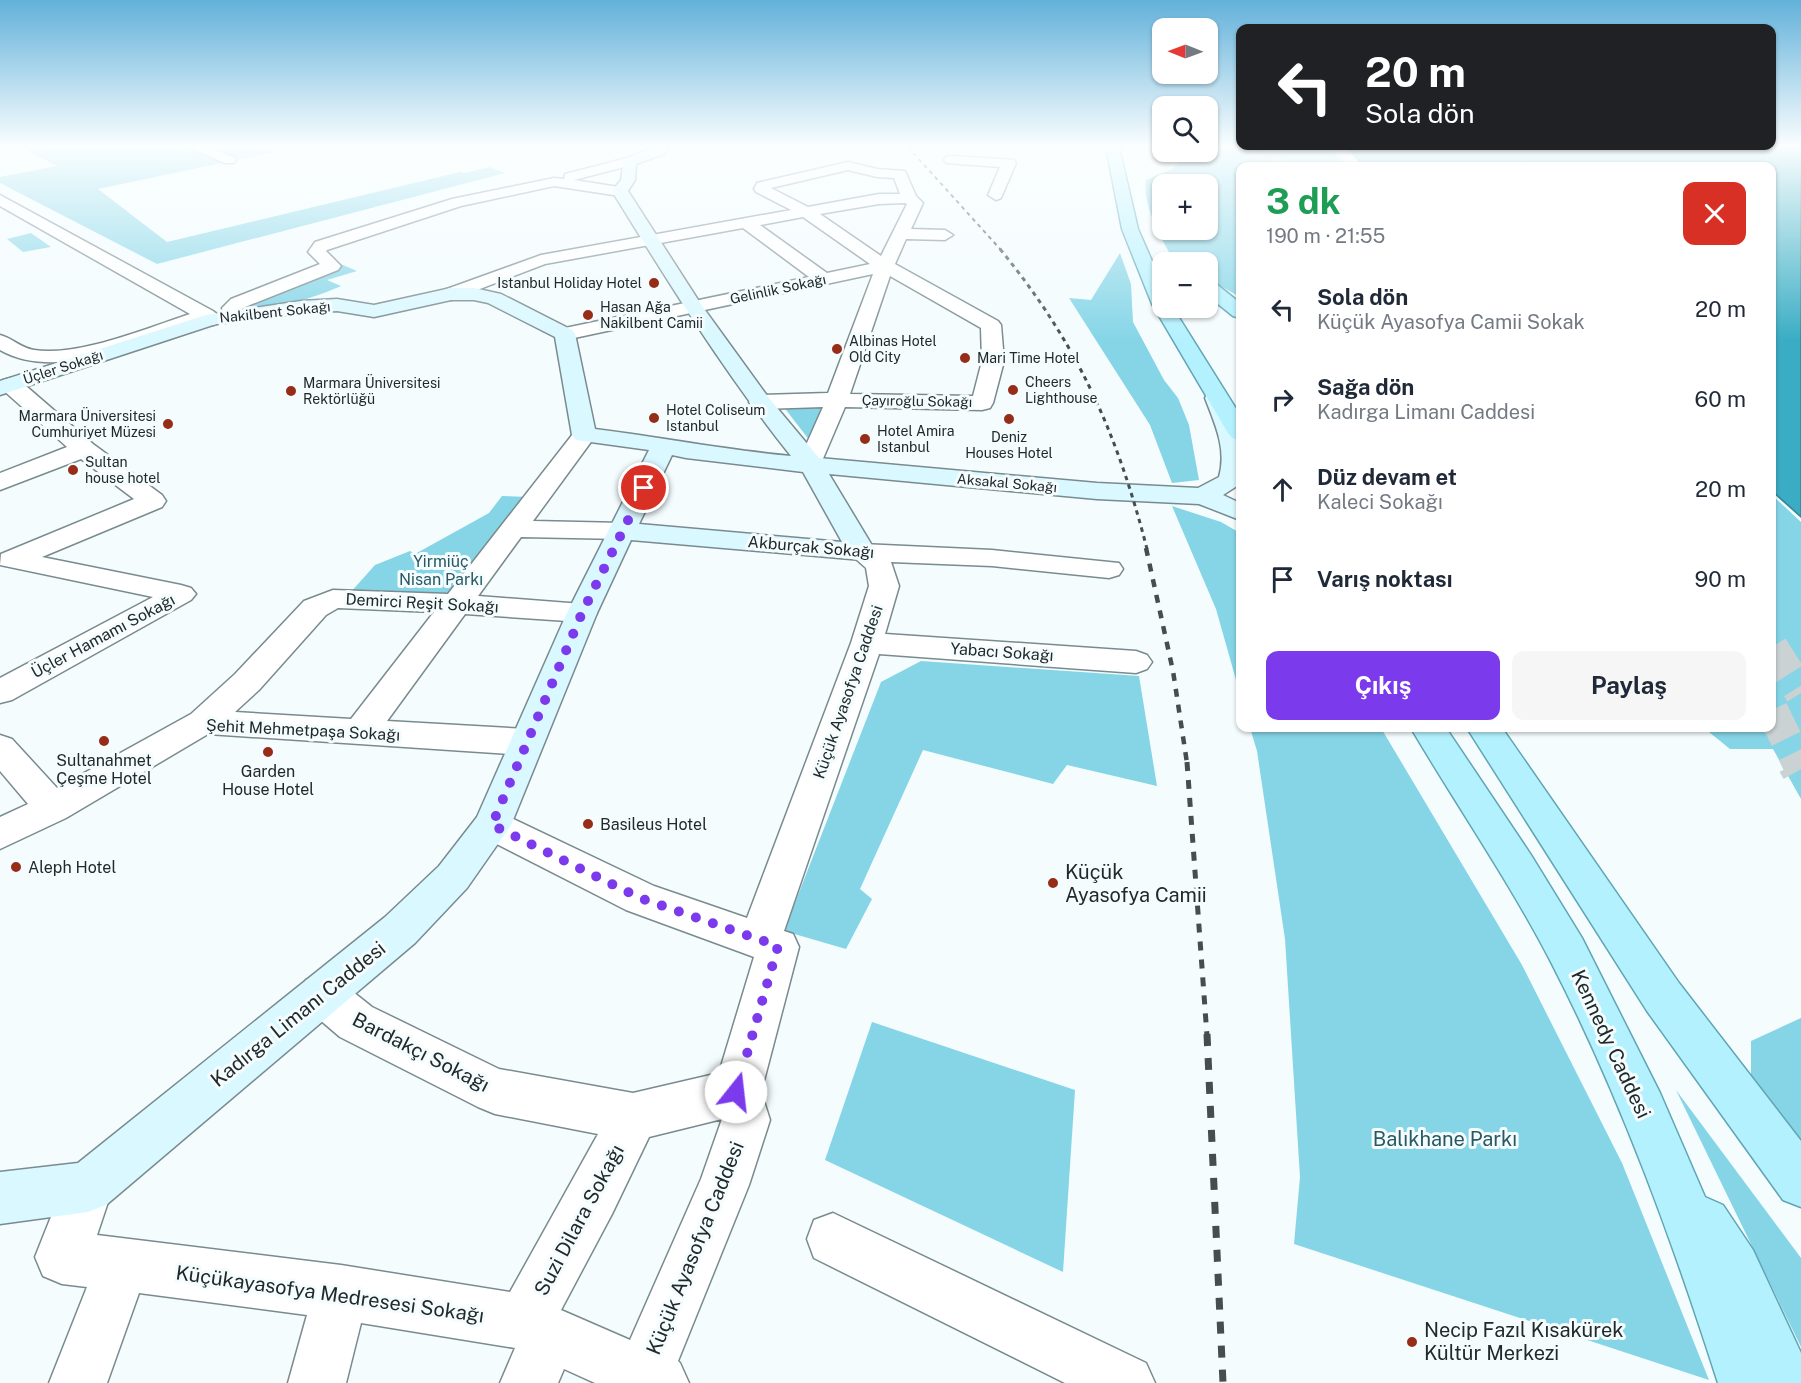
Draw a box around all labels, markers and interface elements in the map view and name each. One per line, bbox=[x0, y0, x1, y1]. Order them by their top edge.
north arrow bbox=[1152, 18, 1218, 84]
map controls bbox=[1152, 18, 1218, 318]
text: 20 m bbox=[1365, 47, 1466, 96]
icon: left bbox=[1266, 48, 1344, 126]
button: search bbox=[1152, 96, 1218, 162]
text: Sola dön bbox=[1365, 97, 1475, 129]
button: + bbox=[1152, 174, 1218, 240]
text: 3 dk bbox=[1266, 180, 1341, 222]
button: close bbox=[1683, 182, 1746, 245]
text: 190 m · 21:55 bbox=[1266, 224, 1385, 248]
button: − bbox=[1152, 252, 1218, 318]
street label: Gelinlik Sokağı bbox=[729, 271, 827, 307]
place label: Istanbul Holiday Hotel bbox=[497, 275, 642, 291]
marker: Istanbul Holiday Hotel bbox=[647, 276, 661, 290]
text: Sola dön bbox=[1317, 284, 1408, 310]
icon: left bbox=[1266, 293, 1299, 326]
text: 20 m bbox=[1695, 296, 1746, 322]
street label: Nakilbent Sokağı bbox=[219, 298, 331, 326]
place label: Hasan Ağa Nakilbent Camii bbox=[600, 299, 703, 331]
marker: Hasan Ağa Nakilbent Camii bbox=[581, 308, 595, 322]
text: Küçük Ayasofya Camii Sokak bbox=[1317, 310, 1585, 334]
place label: Albinas Hotel Old City bbox=[849, 333, 937, 365]
marker: Albinas Hotel Old City bbox=[830, 342, 844, 356]
street label: Üçler Sokağı bbox=[20, 345, 105, 387]
place label: Mari Time Hotel bbox=[977, 350, 1080, 366]
marker: Mari Time Hotel bbox=[958, 351, 972, 365]
place label: Marmara Üniversitesi Rektörlüğü bbox=[303, 373, 440, 407]
place label: Cheers Lighthouse bbox=[1025, 374, 1098, 406]
text: Sağa dön bbox=[1317, 374, 1414, 400]
marker: Cheers Lighthouse bbox=[1006, 383, 1020, 397]
icon: right bbox=[1266, 383, 1299, 416]
marker: Marmara Üniversitesi Rektörlüğü bbox=[284, 384, 298, 398]
text: 60 m bbox=[1695, 386, 1746, 412]
street label: Çayıroğlu Sokağı bbox=[862, 392, 972, 410]
text: Kadırga Limanı Caddesi bbox=[1317, 400, 1535, 424]
place label: Hotel Coliseum Istanbul bbox=[666, 402, 765, 434]
place label: Marmara Üniversitesi Cumhuriyet Müzesi bbox=[19, 406, 156, 440]
marker: Hotel Coliseum Istanbul bbox=[647, 411, 661, 425]
marker: Deniz Houses Hotel bbox=[1002, 412, 1016, 426]
marker: Marmara Üniversitesi Cumhuriyet Müzesi bbox=[161, 417, 175, 431]
place label: Hotel Amira Istanbul bbox=[877, 423, 955, 455]
place label: Deniz Houses Hotel bbox=[965, 429, 1053, 461]
marker: Hotel Amira Istanbul bbox=[858, 432, 872, 446]
place label: Sultan house hotel bbox=[85, 454, 161, 486]
pin bbox=[618, 462, 669, 513]
marker: Sultan house hotel bbox=[66, 463, 80, 477]
text: Düz devam et bbox=[1317, 464, 1457, 490]
icon: arrive bbox=[627, 471, 660, 504]
street label: Aksakal Sokağı bbox=[956, 471, 1058, 495]
icon: ahead bbox=[1266, 473, 1299, 506]
text: 20 m bbox=[1695, 476, 1746, 502]
text: Kaleci Sokağı bbox=[1317, 490, 1443, 514]
street label: Akburçak Sokağı bbox=[747, 532, 875, 562]
park label: Yirmiüç Nisan Parkı bbox=[399, 552, 483, 589]
icon: arrive bbox=[1266, 563, 1299, 596]
text: Varış noktası bbox=[1317, 566, 1452, 592]
text: 90 m bbox=[1695, 566, 1746, 592]
street label: Üçler Hamamı Sokağı bbox=[27, 589, 178, 682]
street label: Demirci Reşit Sokağı bbox=[345, 590, 499, 616]
street label: Küçük Ayasofya Caddesi bbox=[809, 603, 887, 781]
street label: Yabacı Sokağı bbox=[950, 639, 1054, 665]
button: Çıkış bbox=[1266, 651, 1500, 720]
button: Paylaş bbox=[1512, 651, 1746, 720]
street label: Şehit Mehmetpaşa Sokağı bbox=[205, 715, 401, 745]
marker: Sultanahmet Çeşme Hotel bbox=[97, 734, 111, 748]
marker: Garden House Hotel bbox=[261, 745, 275, 759]
place label: Sultanahmet Çeşme Hotel bbox=[56, 751, 152, 788]
place label: Garden House Hotel bbox=[222, 762, 314, 799]
place label: Basileus Hotel bbox=[600, 815, 707, 834]
marker: Basileus Hotel bbox=[581, 817, 595, 831]
place label: Aleph Hotel bbox=[28, 858, 116, 877]
marker: Aleph Hotel bbox=[9, 860, 23, 874]
place label: Küçük Ayasofya Camii bbox=[1065, 860, 1207, 907]
marker: Küçük Ayasofya Camii bbox=[1046, 876, 1060, 890]
street label: Kadırga Limanı Caddesi bbox=[206, 936, 390, 1092]
street label: Kennedy Caddesi bbox=[1566, 966, 1656, 1122]
street label: Bardakçı Sokağı bbox=[349, 1007, 493, 1097]
position arrow bbox=[704, 1060, 768, 1124]
park label: Balıkhane Parkı bbox=[1373, 1127, 1517, 1151]
street label: Küçük Ayasofya Caddesi bbox=[641, 1138, 749, 1358]
street label: Suzi Dilara Sokağı bbox=[529, 1140, 629, 1300]
street label: Küçükayasofya Medresesi Sokağı bbox=[174, 1260, 486, 1328]
place label: Necip Fazıl Kısakürek Kültür Merkezi bbox=[1424, 1318, 1623, 1365]
marker: Necip Fazıl Kısakürek Kültür Merkezi bbox=[1405, 1335, 1419, 1349]

